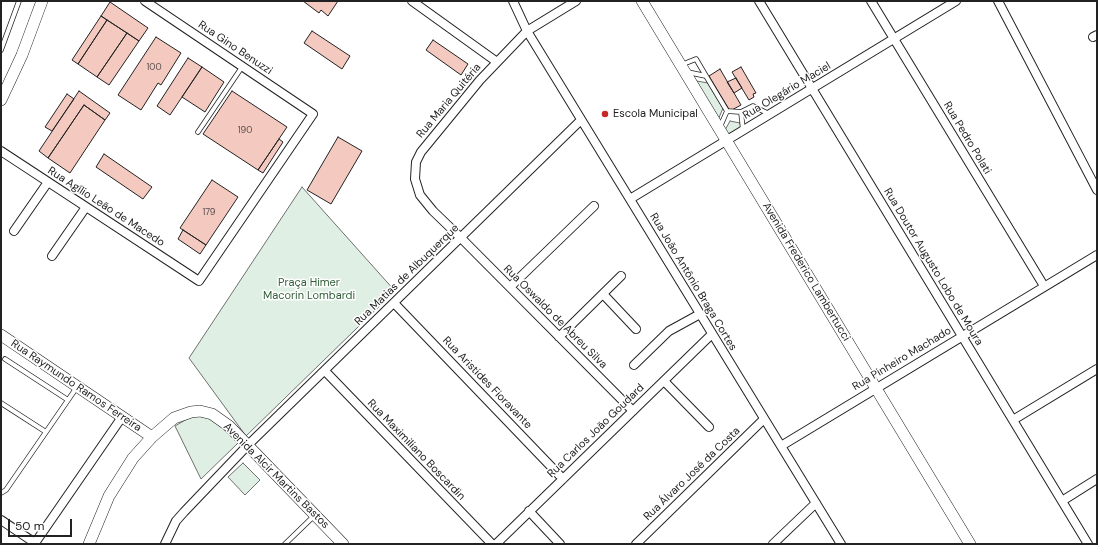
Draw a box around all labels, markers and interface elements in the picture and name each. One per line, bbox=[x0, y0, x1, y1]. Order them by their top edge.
street label: Rua Gino Benuzzi bbox=[195, 18, 275, 78]
street label: Rua Olegário Maciel bbox=[741, 60, 833, 122]
street label: Rua Maria Quitéria bbox=[414, 61, 484, 141]
house number: 100 bbox=[146, 63, 162, 73]
street label: Rua Pedro Polati bbox=[940, 99, 994, 177]
place label: Escola Municipal bbox=[613, 107, 698, 121]
marker: Escola Municipal bbox=[600, 109, 610, 119]
house number: 190 bbox=[238, 126, 252, 136]
street label: Rua Agílio Leão de Macedo bbox=[45, 164, 167, 250]
street label: Rua Doutor Augusto Lobo de Moura bbox=[881, 186, 985, 348]
street label: Avenida Frederico Lambertucci bbox=[759, 200, 853, 344]
house number: 179 bbox=[202, 208, 216, 218]
street label: Rua João Antônio Braga Cortes bbox=[647, 211, 739, 353]
street label: Rua Matias de Albuquerque bbox=[352, 222, 462, 328]
street label: Rua Oswaldo de Abreu Silva bbox=[500, 262, 610, 372]
park label: Praça Himer Macorin Lombardi bbox=[263, 276, 355, 302]
street label: Rua Pinheiro Machado bbox=[850, 324, 954, 394]
street label: Rua Aristides Fioravante bbox=[440, 334, 534, 432]
street label: Rua Raymundo Ramos Ferreira bbox=[8, 337, 144, 435]
street label: Rua Carlos João Goudard bbox=[545, 381, 647, 481]
street label: Rua Maximiliano Boscardin bbox=[364, 397, 468, 503]
street label: Avenida Alcir Martins Bastos bbox=[220, 420, 332, 532]
street label: Rua Álvaro José da Costa bbox=[641, 425, 743, 523]
scale bar bbox=[10, 511, 74, 537]
text: 50 m bbox=[15, 518, 44, 534]

